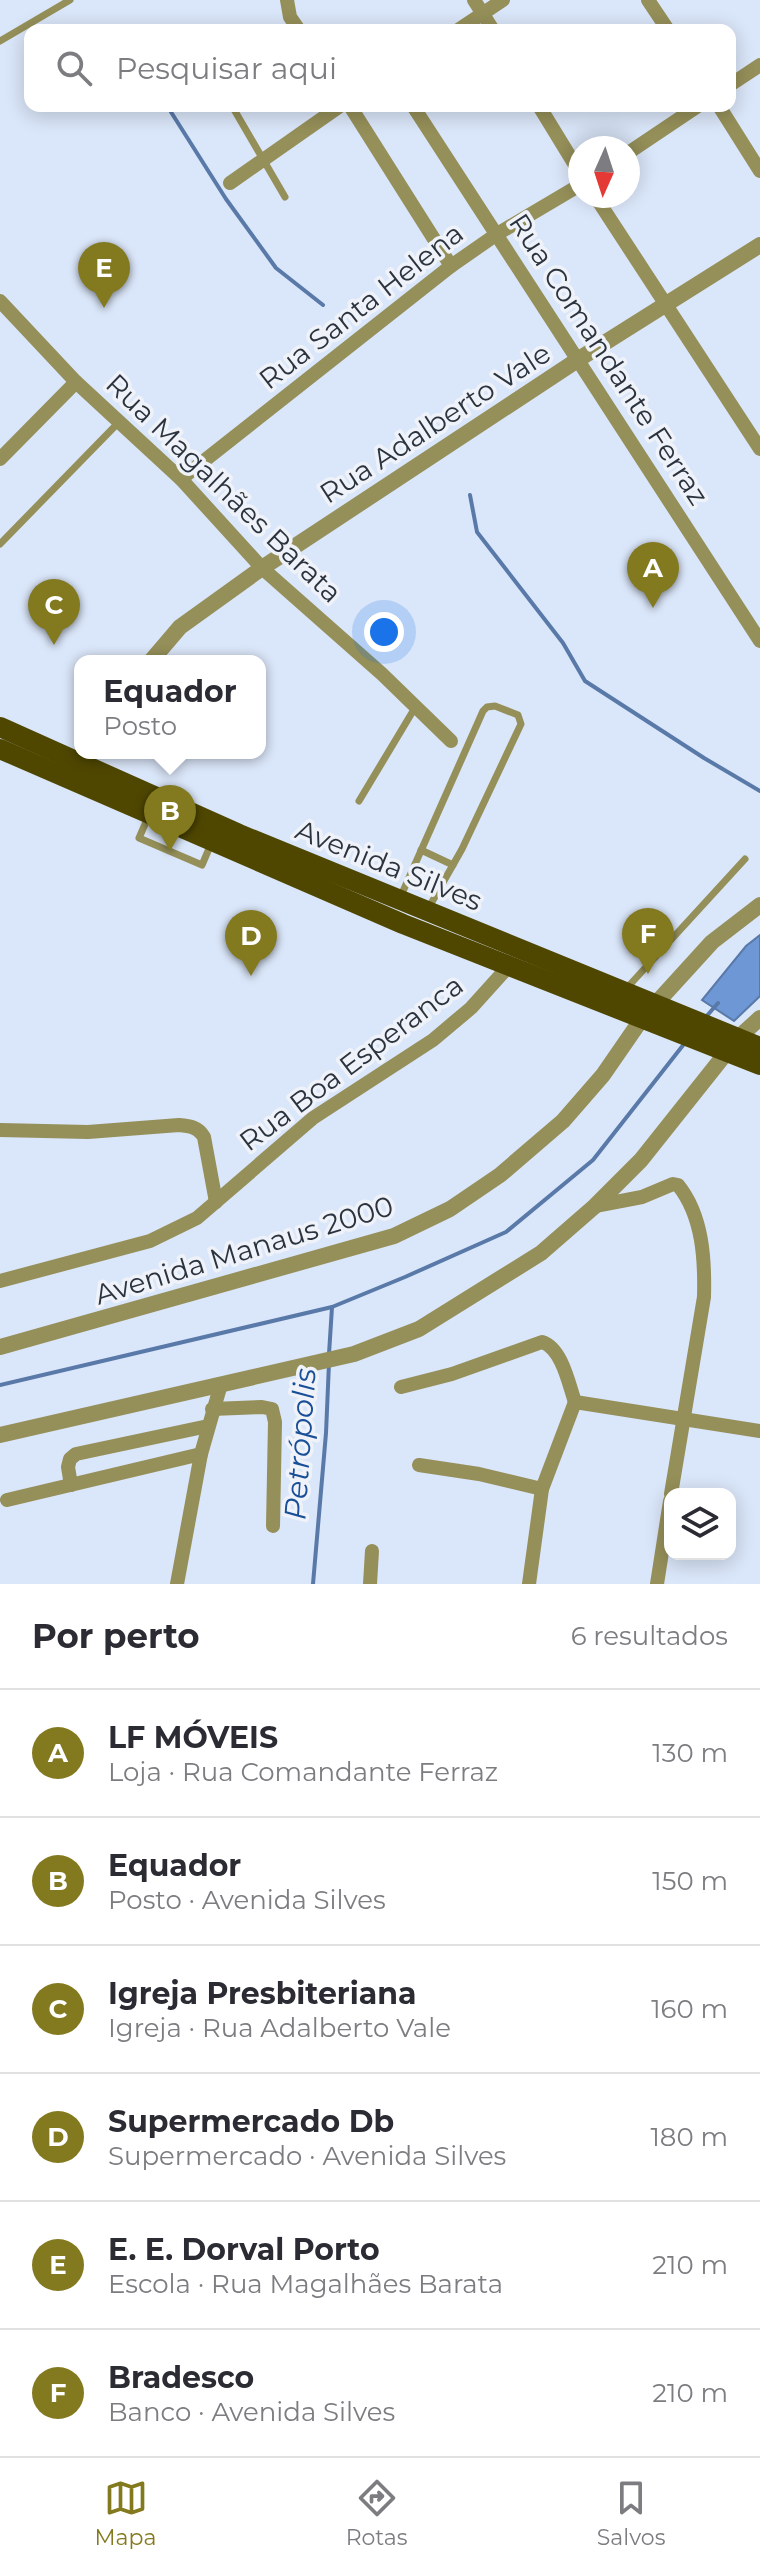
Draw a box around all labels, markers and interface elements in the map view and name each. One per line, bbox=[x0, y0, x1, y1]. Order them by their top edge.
search box bbox=[24, 24, 736, 112]
icon: search bbox=[52, 46, 96, 90]
text: Pesquisar aqui bbox=[116, 50, 337, 87]
north arrow bbox=[568, 136, 640, 208]
street label: Rua Comandante Ferraz bbox=[502, 207, 716, 511]
street label: Rua Santa Helena bbox=[252, 216, 470, 396]
pin: E bbox=[78, 242, 130, 308]
street label: Rua Adalberto Vale bbox=[313, 336, 557, 510]
street label: Rua Magalhães Barata bbox=[99, 367, 349, 609]
pin: A bbox=[627, 542, 679, 608]
pin: C bbox=[28, 579, 80, 645]
your location bbox=[364, 612, 404, 652]
popup bbox=[74, 655, 266, 759]
text: Equador bbox=[103, 673, 237, 710]
text: Posto bbox=[103, 710, 177, 742]
pin: B bbox=[144, 785, 196, 851]
street label: Avenida Silves bbox=[291, 812, 487, 918]
pin: F bbox=[622, 908, 674, 974]
pin: D bbox=[225, 910, 277, 976]
street label: Rua Boa Esperanca bbox=[232, 968, 470, 1158]
street label: Avenida Manaus 2000 bbox=[91, 1188, 397, 1312]
water label: Petrópolis bbox=[276, 1367, 324, 1521]
map controls bbox=[664, 1488, 736, 1560]
button: layers bbox=[664, 1488, 736, 1560]
text: Por perto bbox=[32, 1615, 200, 1657]
text: 6 resultados bbox=[571, 1620, 728, 1652]
text: LF MÓVEIS bbox=[108, 1719, 278, 1756]
text: A bbox=[48, 1737, 68, 1769]
text: 130 m bbox=[652, 1737, 728, 1769]
text: Loja · Rua Comandante Ferraz bbox=[108, 1756, 498, 1788]
text: Equador bbox=[108, 1847, 241, 1884]
text: B bbox=[48, 1865, 68, 1897]
text: 150 m bbox=[652, 1865, 728, 1897]
text: Posto · Avenida Silves bbox=[108, 1884, 386, 1916]
text: Igreja Presbiteriana bbox=[108, 1975, 416, 2012]
text: C bbox=[49, 1993, 67, 2025]
text: 160 m bbox=[651, 1993, 728, 2025]
text: Igreja · Rua Adalberto Vale bbox=[108, 2012, 451, 2044]
text: Supermercado Db bbox=[108, 2103, 394, 2140]
text: D bbox=[47, 2121, 69, 2153]
text: 180 m bbox=[650, 2121, 728, 2153]
text: Supermercado · Avenida Silves bbox=[108, 2140, 506, 2172]
text: E. E. Dorval Porto bbox=[108, 2231, 380, 2268]
text: E bbox=[49, 2249, 67, 2281]
text: 210 m bbox=[652, 2249, 728, 2281]
text: Escola · Rua Magalhães Barata bbox=[108, 2268, 503, 2300]
text: Bradesco bbox=[108, 2359, 254, 2396]
text: F bbox=[50, 2377, 66, 2409]
text: 210 m bbox=[652, 2377, 728, 2409]
text: Banco · Avenida Silves bbox=[108, 2396, 395, 2428]
tab: Mapa bbox=[95, 2476, 156, 2551]
tab: Rotas bbox=[346, 2476, 408, 2551]
tab: Salvos bbox=[597, 2476, 665, 2551]

